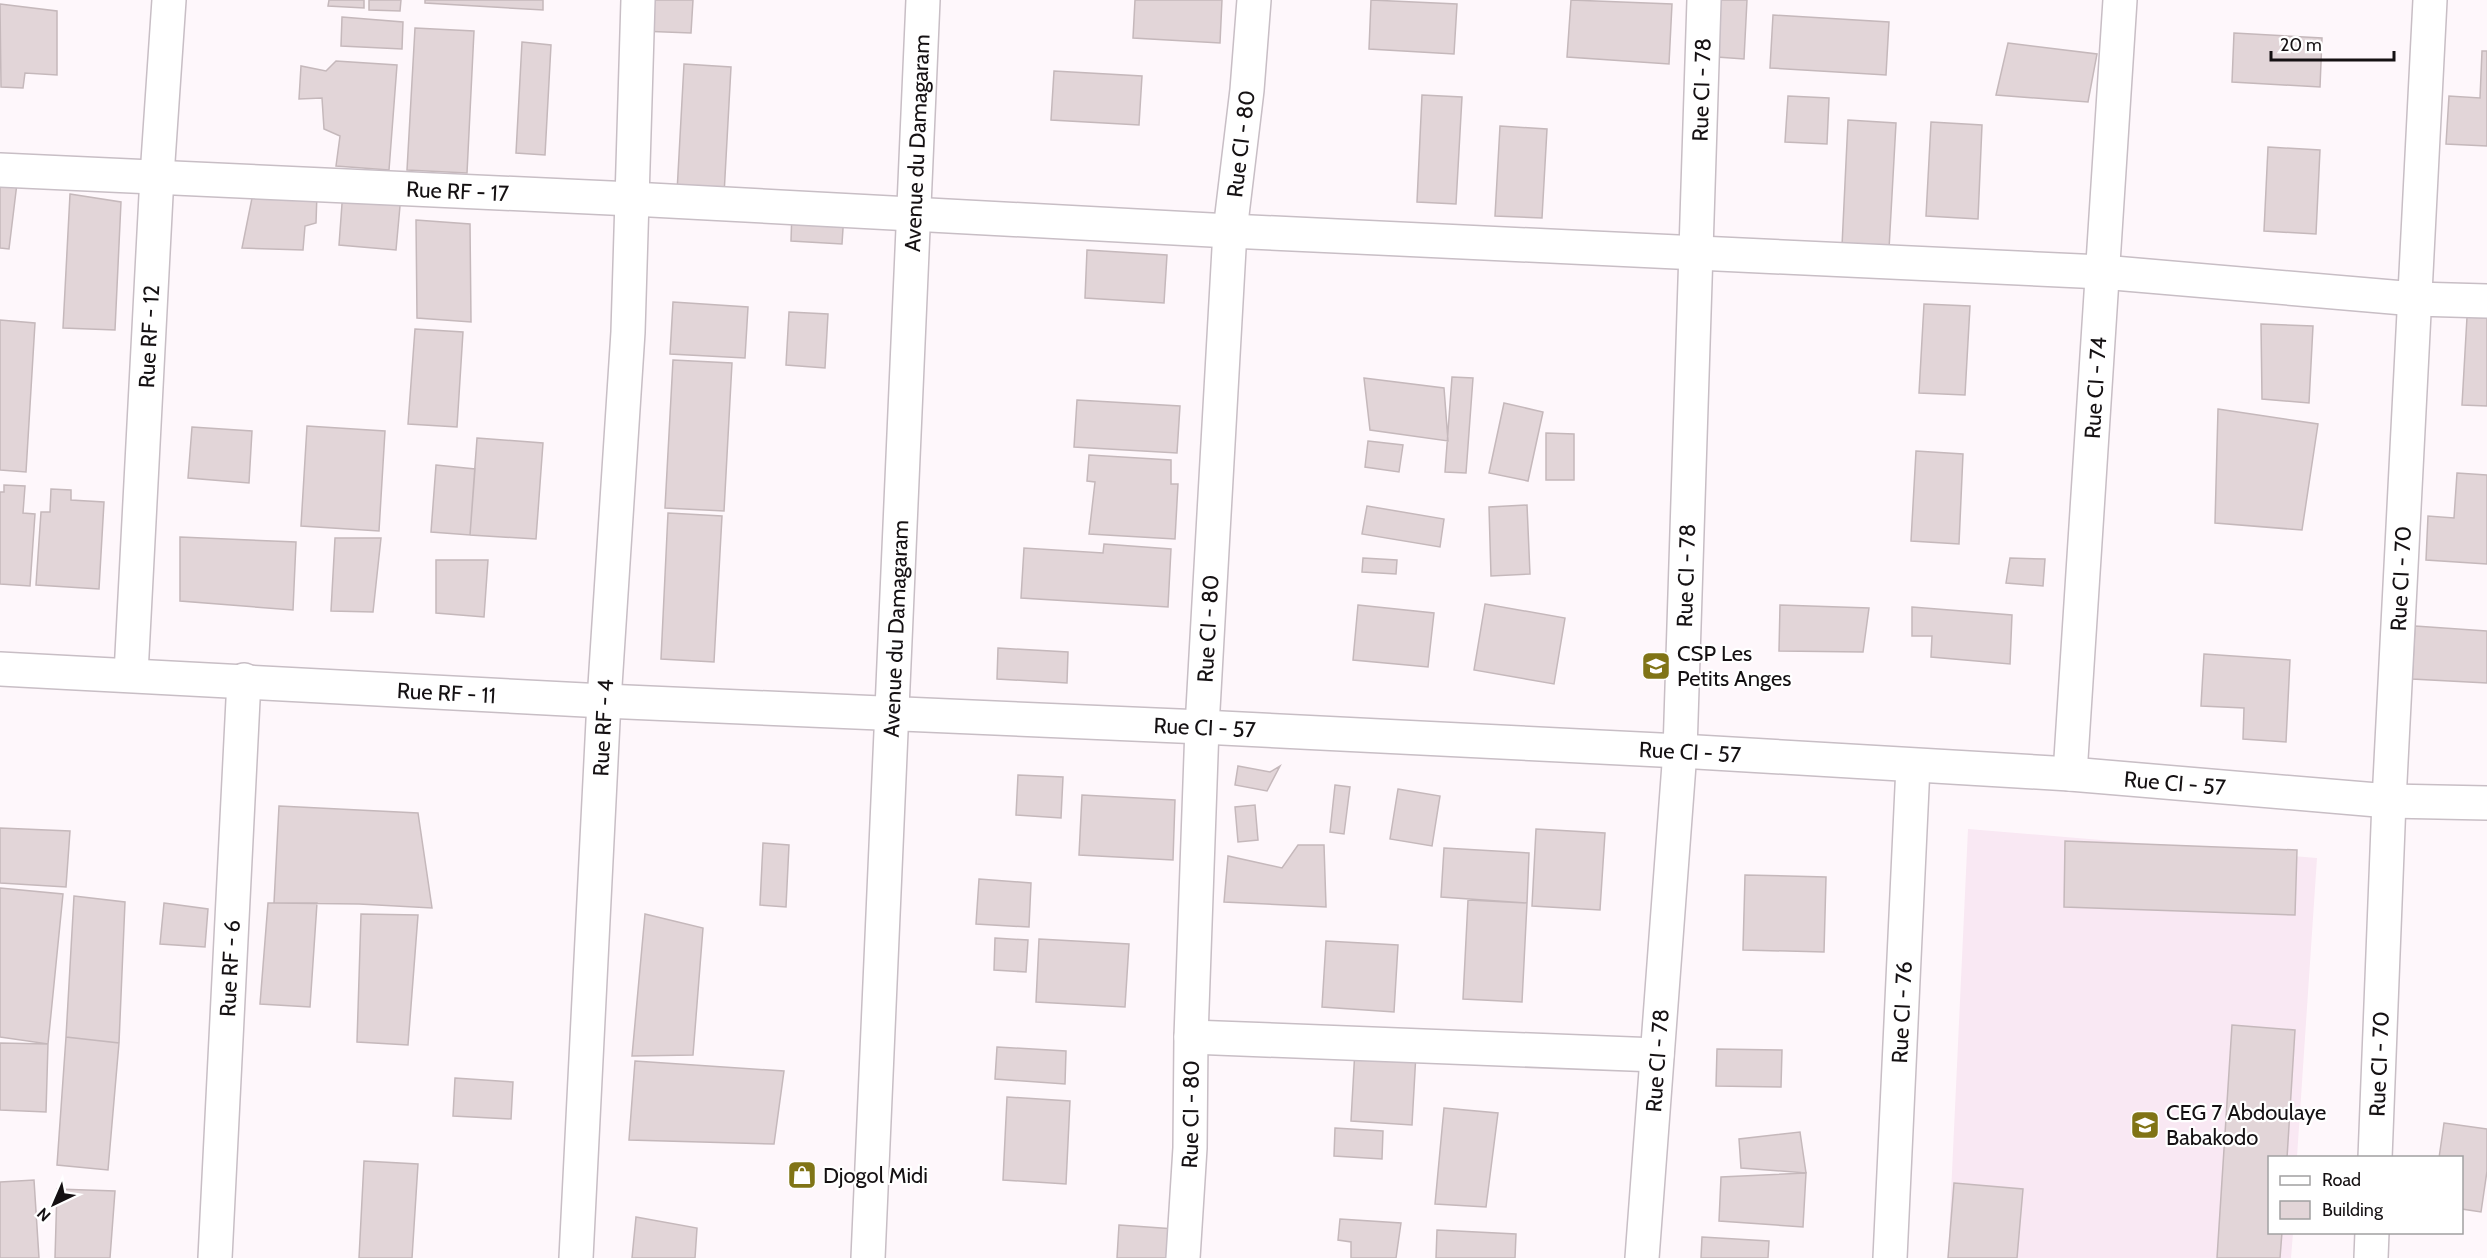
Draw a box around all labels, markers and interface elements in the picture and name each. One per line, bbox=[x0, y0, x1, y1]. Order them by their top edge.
scale bar bbox=[2271, 24, 2394, 62]
street label: Avenue du Damagaram bbox=[899, 34, 935, 253]
text: 20 m bbox=[2280, 34, 2322, 56]
street label: Rue CI - 78 bbox=[1686, 38, 1717, 142]
street label: Rue CI - 80 bbox=[1221, 89, 1261, 199]
street label: Rue RF - 17 bbox=[405, 176, 510, 207]
street label: Rue RF - 12 bbox=[133, 284, 165, 389]
street label: Rue CI - 74 bbox=[2079, 336, 2112, 440]
street label: Avenue du Damagaram bbox=[878, 519, 914, 738]
street label: Rue CI - 78 bbox=[1671, 523, 1701, 628]
street label: Rue CI - 70 bbox=[2385, 525, 2417, 632]
street label: Rue CI - 80 bbox=[1192, 574, 1225, 683]
place label: CSP Les Petits Anges bbox=[1677, 640, 1791, 692]
school or university icon: CSP Les Petits Anges bbox=[1640, 650, 1672, 682]
street label: Rue RF - 11 bbox=[396, 677, 497, 709]
street label: Rue RF - 4 bbox=[587, 678, 619, 777]
street label: Rue CI - 57 bbox=[1153, 712, 1256, 744]
street label: Rue CI - 57 bbox=[1638, 736, 1742, 769]
street label: Rue CI - 57 bbox=[2123, 766, 2227, 801]
street label: Rue RF - 6 bbox=[214, 919, 246, 1018]
street label: Rue CI - 76 bbox=[1886, 961, 1918, 1064]
street label: Rue CI - 78 bbox=[1640, 1008, 1675, 1113]
street label: Rue CI - 70 bbox=[2364, 1011, 2395, 1117]
street label: Rue CI - 80 bbox=[1176, 1060, 1205, 1169]
place label: CEG 7 Abdoulaye Babakodo bbox=[2166, 1099, 2326, 1151]
school or university icon: CEG 7 Abdoulaye Babakodo bbox=[2129, 1109, 2161, 1141]
legend bbox=[2268, 1156, 2463, 1234]
shop icon: Djogol Midi bbox=[786, 1159, 818, 1191]
place label: Djogol Midi bbox=[823, 1162, 928, 1189]
text: Road bbox=[2322, 1169, 2361, 1191]
north arrow bbox=[24, 1174, 84, 1234]
text: Building bbox=[2322, 1199, 2384, 1221]
text: N bbox=[33, 1204, 55, 1225]

